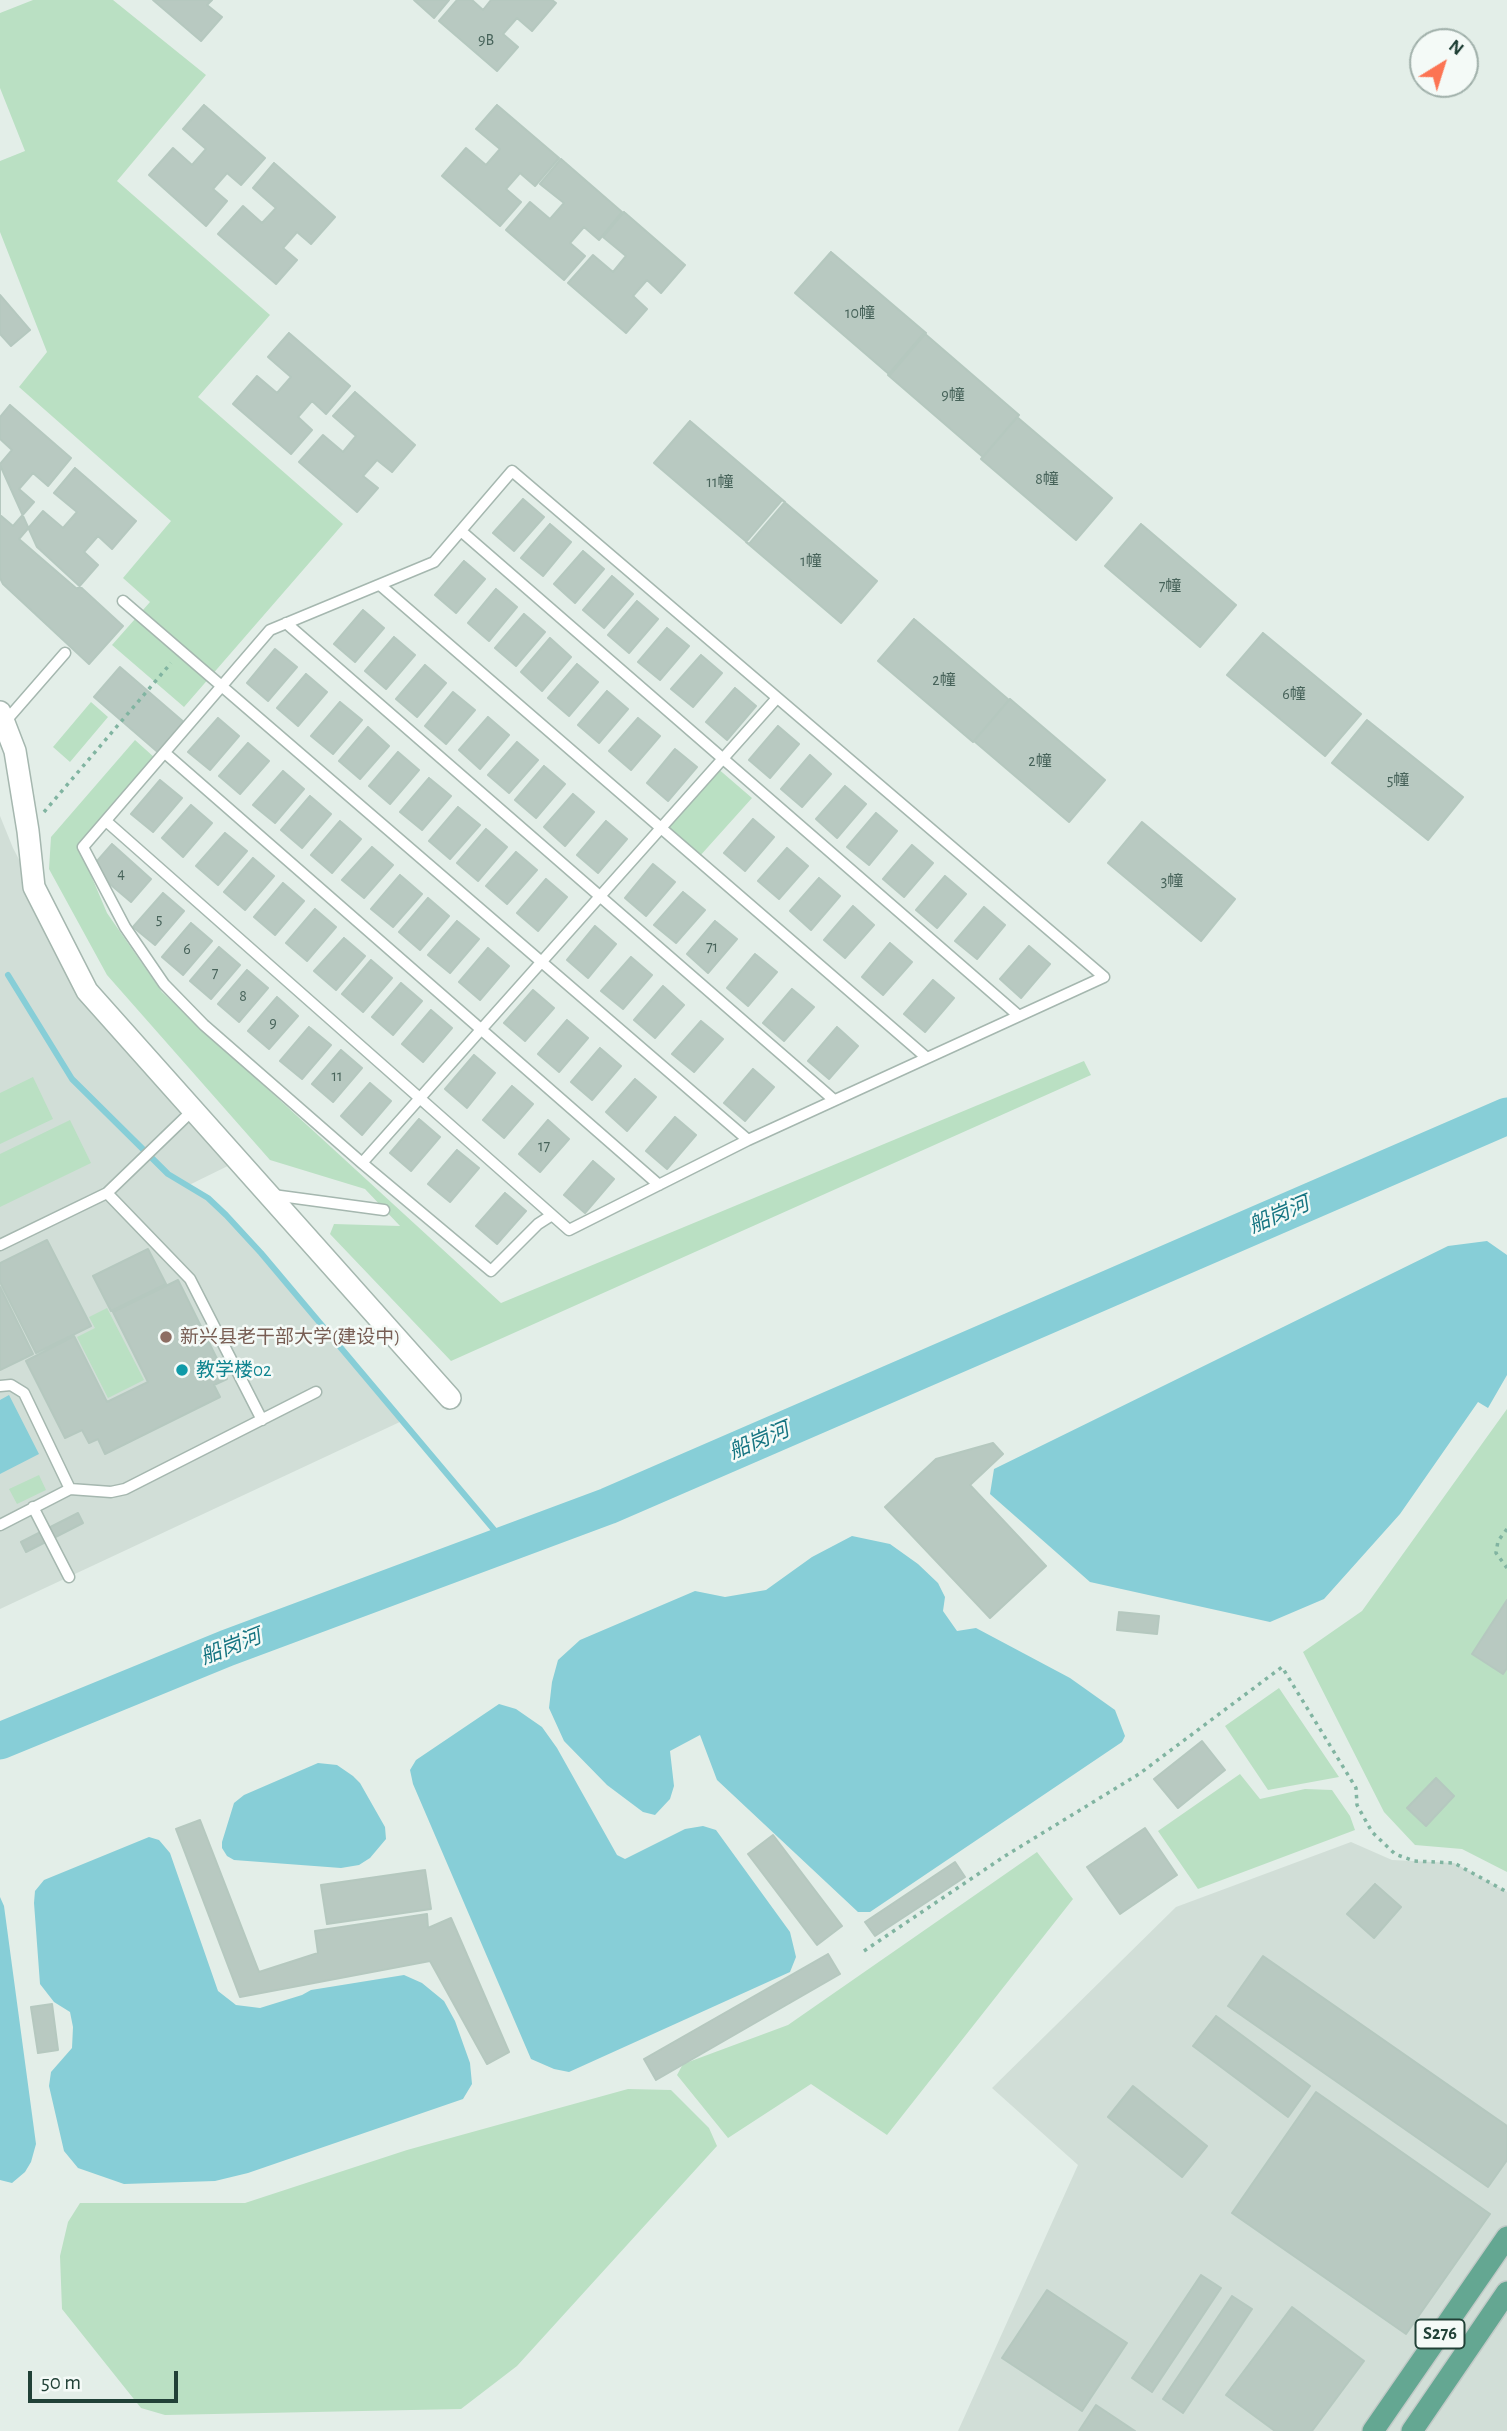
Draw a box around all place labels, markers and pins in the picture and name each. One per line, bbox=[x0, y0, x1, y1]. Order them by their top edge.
place label: 新兴县老干部大学(建设中) bbox=[180, 1326, 400, 1348]
marker: 新兴县老干部大学(建设中) bbox=[158, 1329, 174, 1345]
place label: 教学楼02 bbox=[196, 1359, 272, 1381]
marker: 教学楼02 bbox=[174, 1362, 190, 1378]

